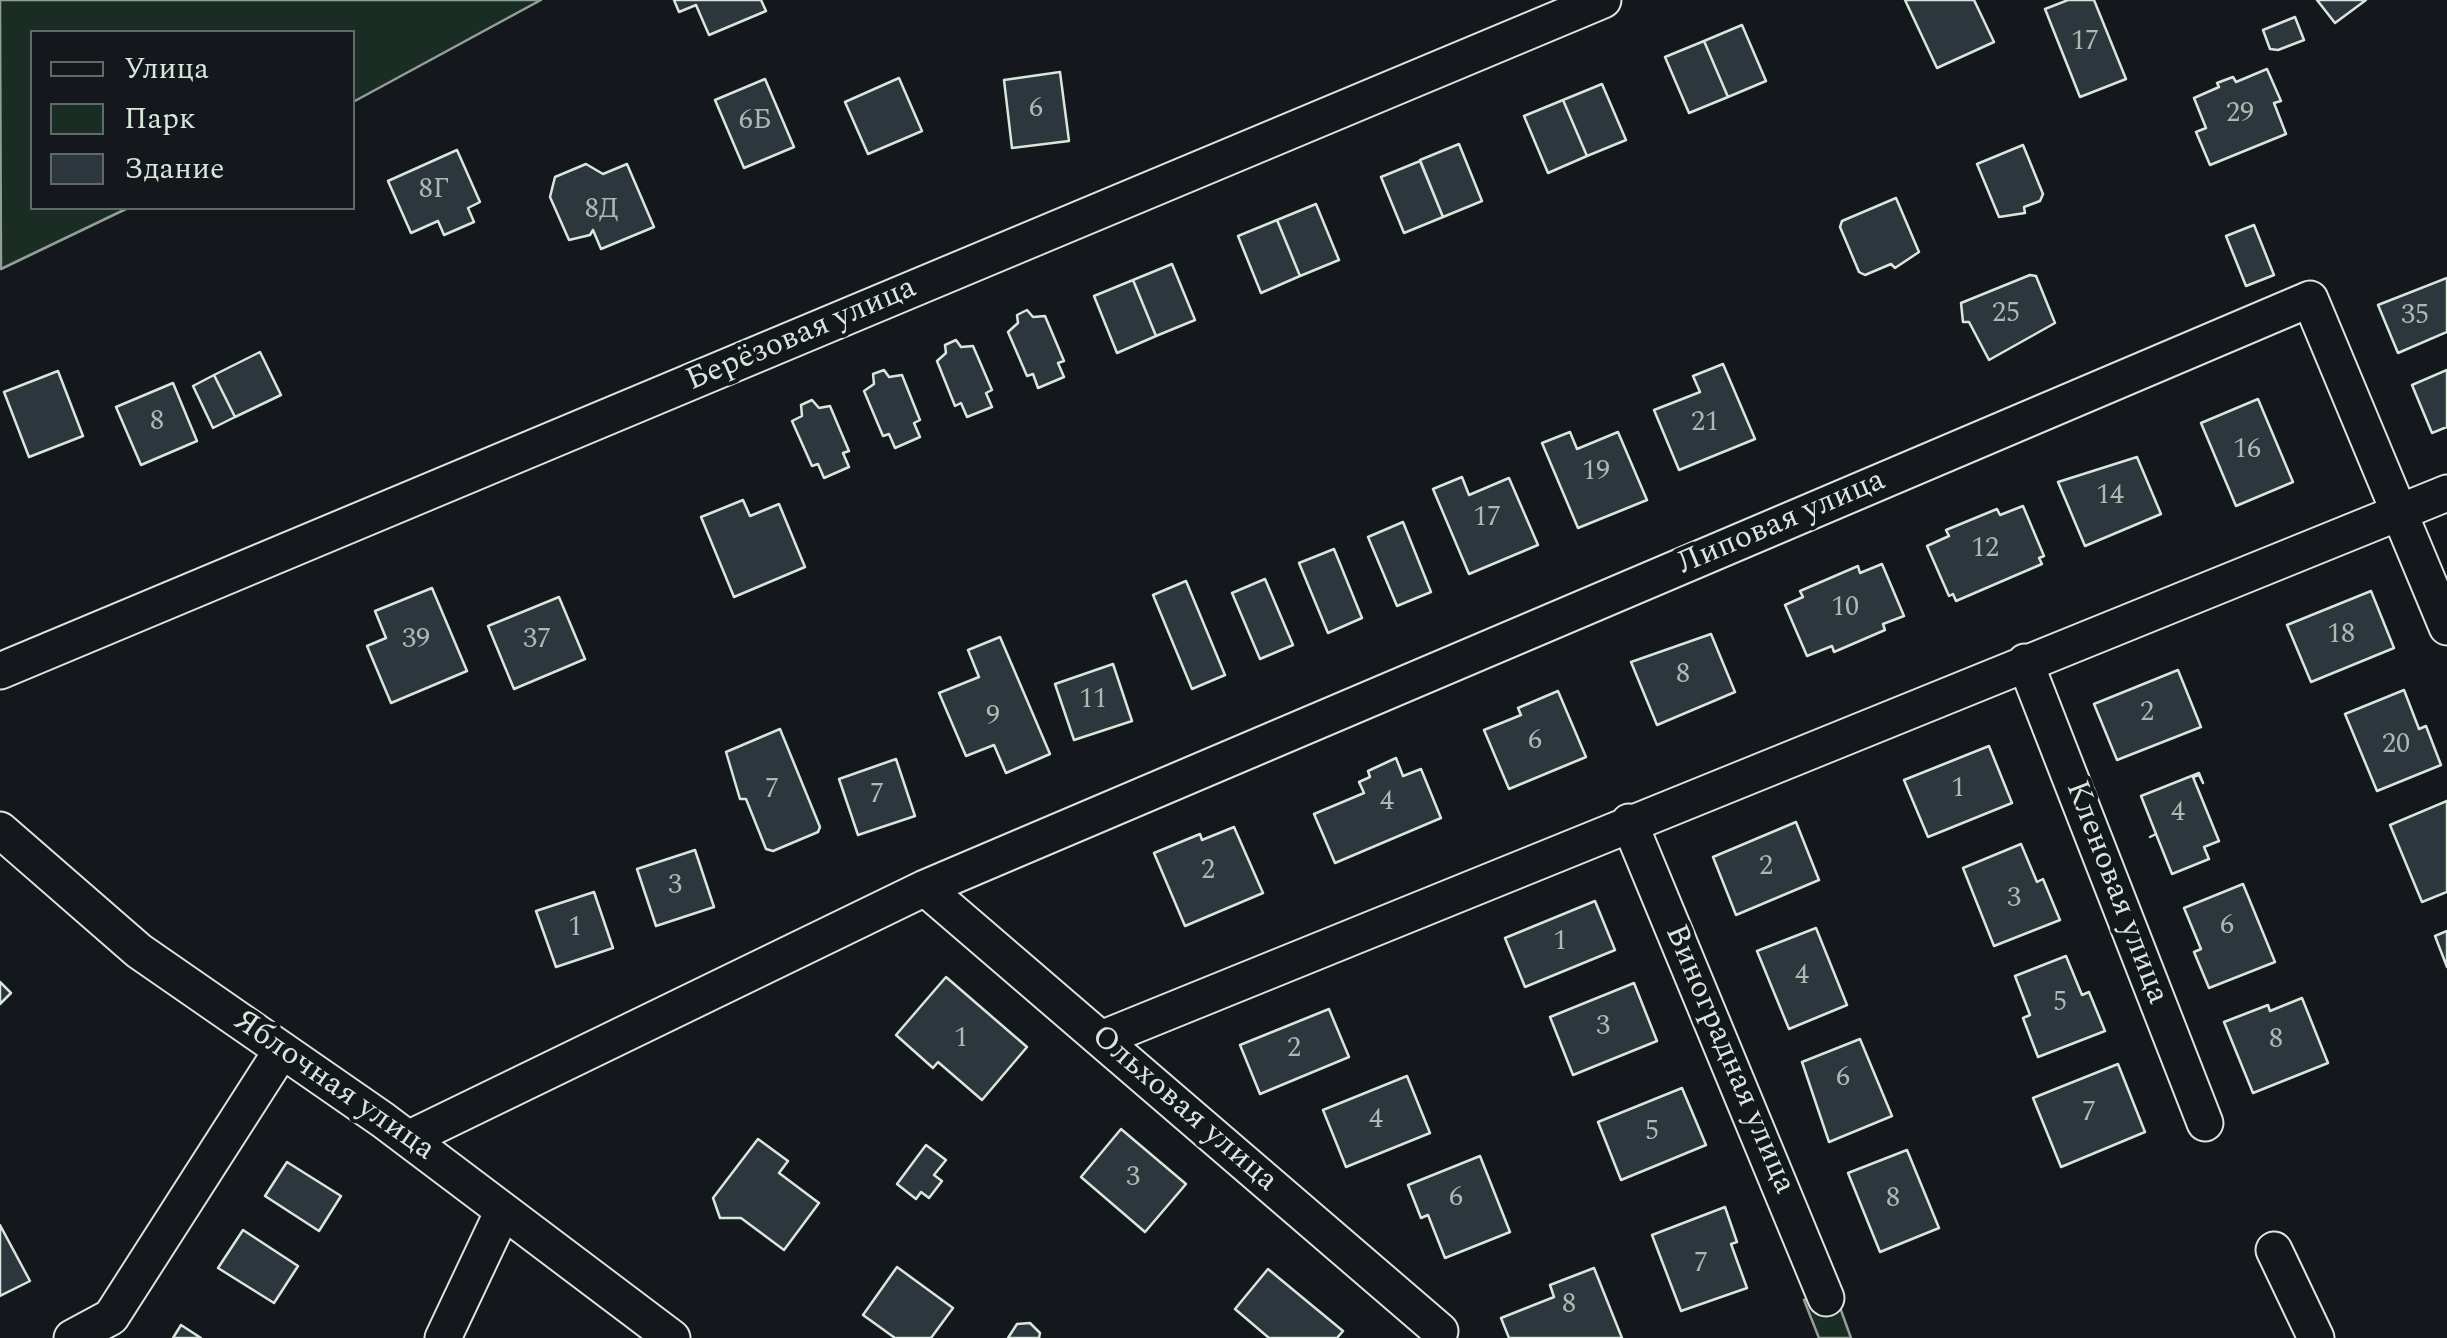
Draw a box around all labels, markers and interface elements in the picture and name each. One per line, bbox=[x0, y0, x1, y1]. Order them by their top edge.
house number: 17 bbox=[2071, 27, 2099, 61]
legend bbox=[30, 30, 355, 210]
text: Улица bbox=[124, 46, 209, 92]
house number: 6 bbox=[1029, 94, 1043, 128]
text: Парк bbox=[124, 96, 196, 142]
house number: 29 bbox=[2226, 99, 2254, 133]
house number: 6Б bbox=[739, 106, 771, 140]
text: Здание bbox=[124, 146, 225, 192]
house number: 8Г bbox=[419, 175, 449, 209]
house number: 8Д bbox=[585, 195, 619, 229]
street label: Берёзовая улица bbox=[681, 270, 923, 402]
house number: 25 bbox=[1992, 299, 2020, 333]
house number: 35 bbox=[2401, 301, 2429, 335]
house number: 8 bbox=[150, 407, 164, 441]
house number: 21 bbox=[1691, 408, 1719, 442]
house number: 16 bbox=[2233, 435, 2261, 469]
house number: 19 bbox=[1582, 457, 1610, 491]
street label: Липовая улица bbox=[1672, 463, 1892, 585]
house number: 14 bbox=[2096, 481, 2124, 515]
house number: 17 bbox=[1473, 503, 1501, 537]
house number: 12 bbox=[1971, 534, 1999, 568]
house number: 10 bbox=[1831, 593, 1859, 627]
house number: 18 bbox=[2327, 620, 2355, 654]
house number: 39 bbox=[402, 625, 430, 659]
house number: 37 bbox=[523, 625, 551, 659]
house number: 8 bbox=[1676, 660, 1690, 694]
house number: 11 bbox=[1079, 685, 1107, 719]
house number: 2 bbox=[2140, 698, 2154, 732]
house number: 9 bbox=[986, 702, 1000, 736]
house number: 6 bbox=[1528, 726, 1542, 760]
house number: 20 bbox=[2382, 730, 2410, 764]
house number: 1 bbox=[1951, 774, 1965, 808]
house number: 7 bbox=[765, 775, 779, 809]
street label: Кленовая улица bbox=[2055, 776, 2175, 1010]
house number: 7 bbox=[870, 780, 884, 814]
house number: 4 bbox=[1380, 787, 1394, 821]
house number: 4 bbox=[2171, 798, 2185, 832]
house number: 2 bbox=[1759, 852, 1773, 886]
house number: 2 bbox=[1201, 856, 1215, 890]
house number: 3 bbox=[668, 871, 682, 905]
house number: 3 bbox=[2007, 884, 2021, 918]
house number: 6 bbox=[2220, 911, 2234, 945]
house number: 1 bbox=[568, 913, 582, 947]
street label: Виноградная улица bbox=[1654, 920, 1802, 1200]
house number: 1 bbox=[1553, 927, 1567, 961]
house number: 4 bbox=[1795, 961, 1809, 995]
house number: 5 bbox=[2053, 988, 2067, 1022]
street label: Яблочная улица bbox=[225, 1003, 441, 1171]
house number: 3 bbox=[1596, 1012, 1610, 1046]
street label: Ольховая улица bbox=[1082, 1018, 1284, 1202]
house number: 1 bbox=[954, 1024, 968, 1058]
house number: 8 bbox=[2269, 1025, 2283, 1059]
house number: 2 bbox=[1287, 1034, 1301, 1068]
house number: 6 bbox=[1836, 1063, 1850, 1097]
house number: 7 bbox=[2082, 1098, 2096, 1132]
house number: 4 bbox=[1369, 1105, 1383, 1139]
house number: 5 bbox=[1645, 1117, 1659, 1151]
house number: 3 bbox=[1126, 1163, 1140, 1197]
house number: 6 bbox=[1449, 1183, 1463, 1217]
house number: 8 bbox=[1886, 1184, 1900, 1218]
house number: 7 bbox=[1694, 1249, 1708, 1283]
house number: 8 bbox=[1562, 1290, 1576, 1324]

